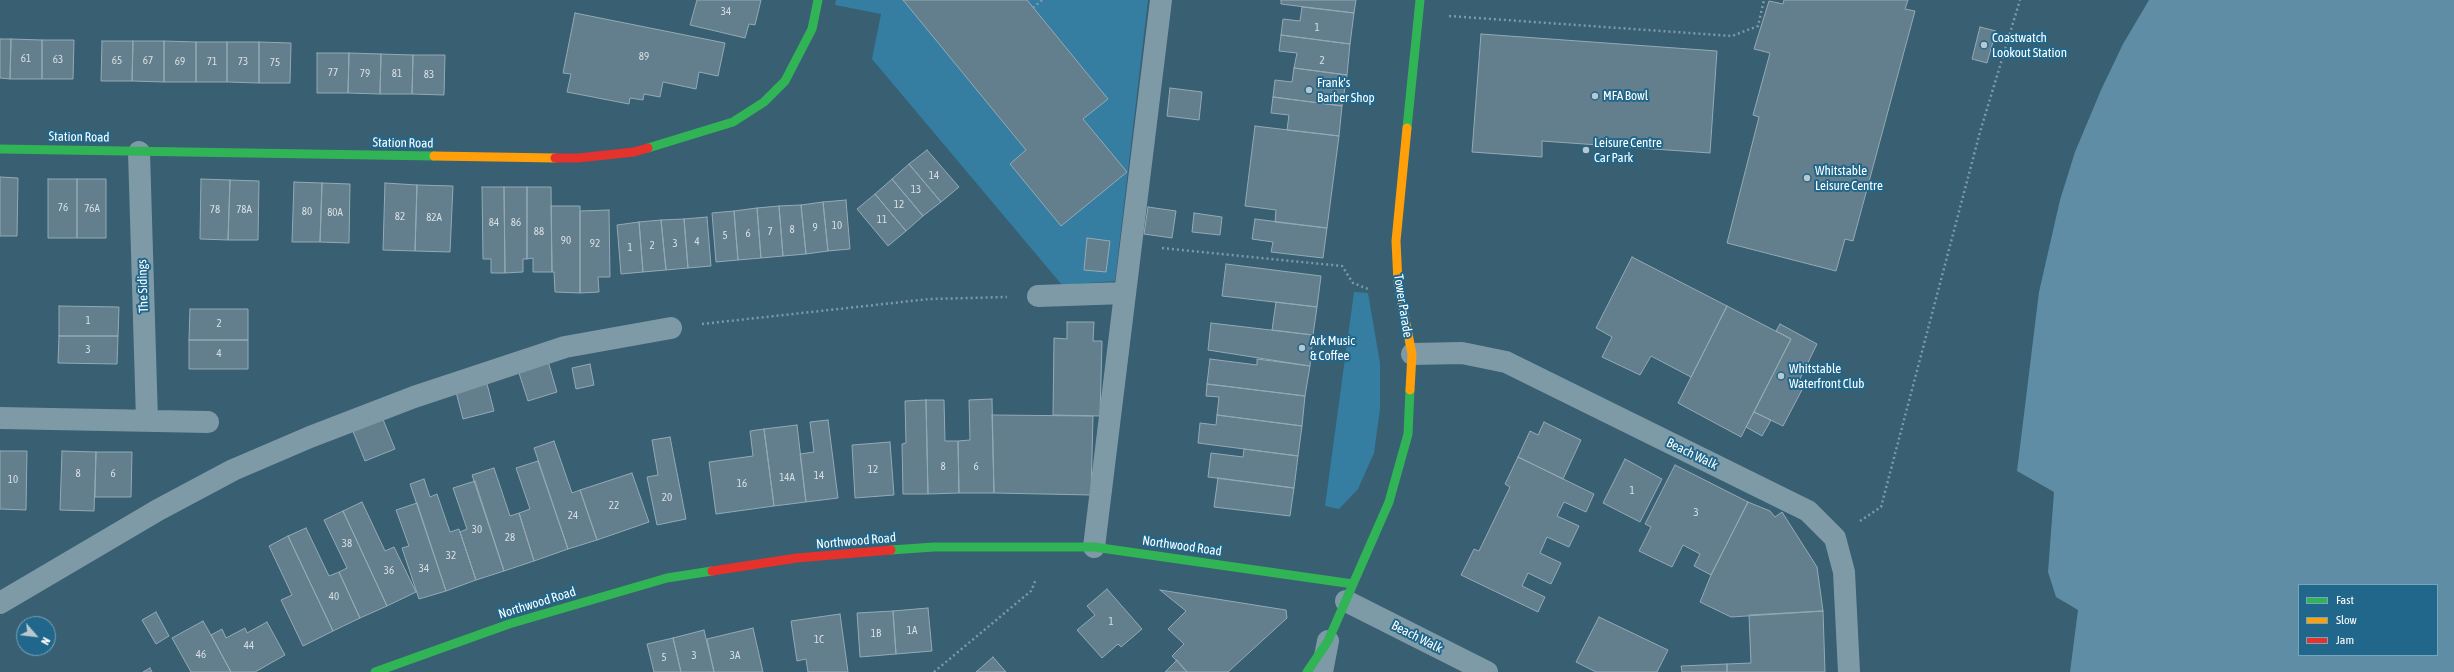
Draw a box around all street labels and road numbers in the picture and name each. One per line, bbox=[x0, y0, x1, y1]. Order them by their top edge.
street label: Station Road bbox=[48, 129, 110, 145]
street label: Station Road bbox=[372, 135, 434, 151]
street label: The Sidings bbox=[134, 259, 152, 313]
street label: Tower Parade bbox=[1390, 273, 1416, 339]
street label: Beach Walk bbox=[1664, 435, 1720, 473]
street label: Northwood Road bbox=[815, 530, 897, 552]
street label: Northwood Road bbox=[1141, 533, 1223, 559]
street label: Northwood Road bbox=[496, 584, 578, 622]
street label: Beach Walk bbox=[1389, 618, 1445, 656]

